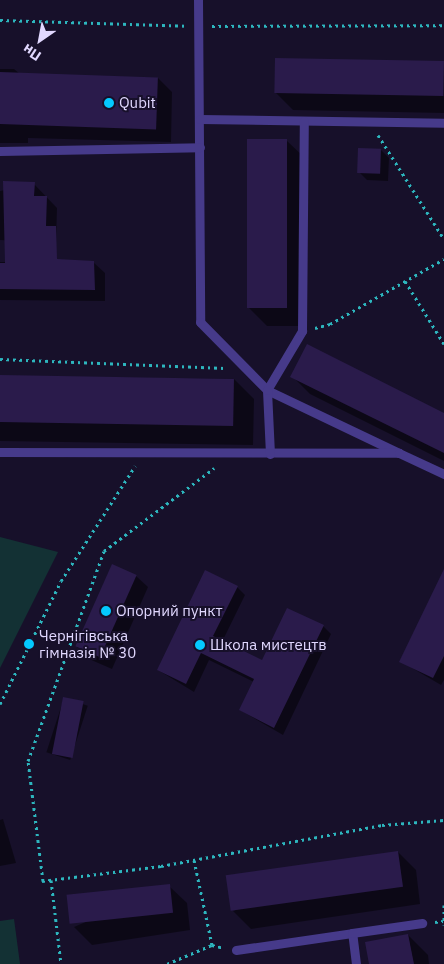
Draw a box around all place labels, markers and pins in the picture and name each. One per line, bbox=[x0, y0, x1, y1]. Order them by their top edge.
place label: Qubit bbox=[119, 94, 156, 112]
marker: Qubit bbox=[103, 97, 115, 109]
place label: Опорний пункт bbox=[116, 602, 223, 620]
marker: Опорний пункт bbox=[100, 605, 112, 617]
place label: Чернігівська гімназія № 30 bbox=[39, 626, 136, 661]
place label: Школа мистецтв bbox=[210, 636, 327, 654]
marker: Чернігівська гімназія № 30 bbox=[23, 638, 35, 650]
marker: Школа мистецтв bbox=[194, 639, 206, 651]

